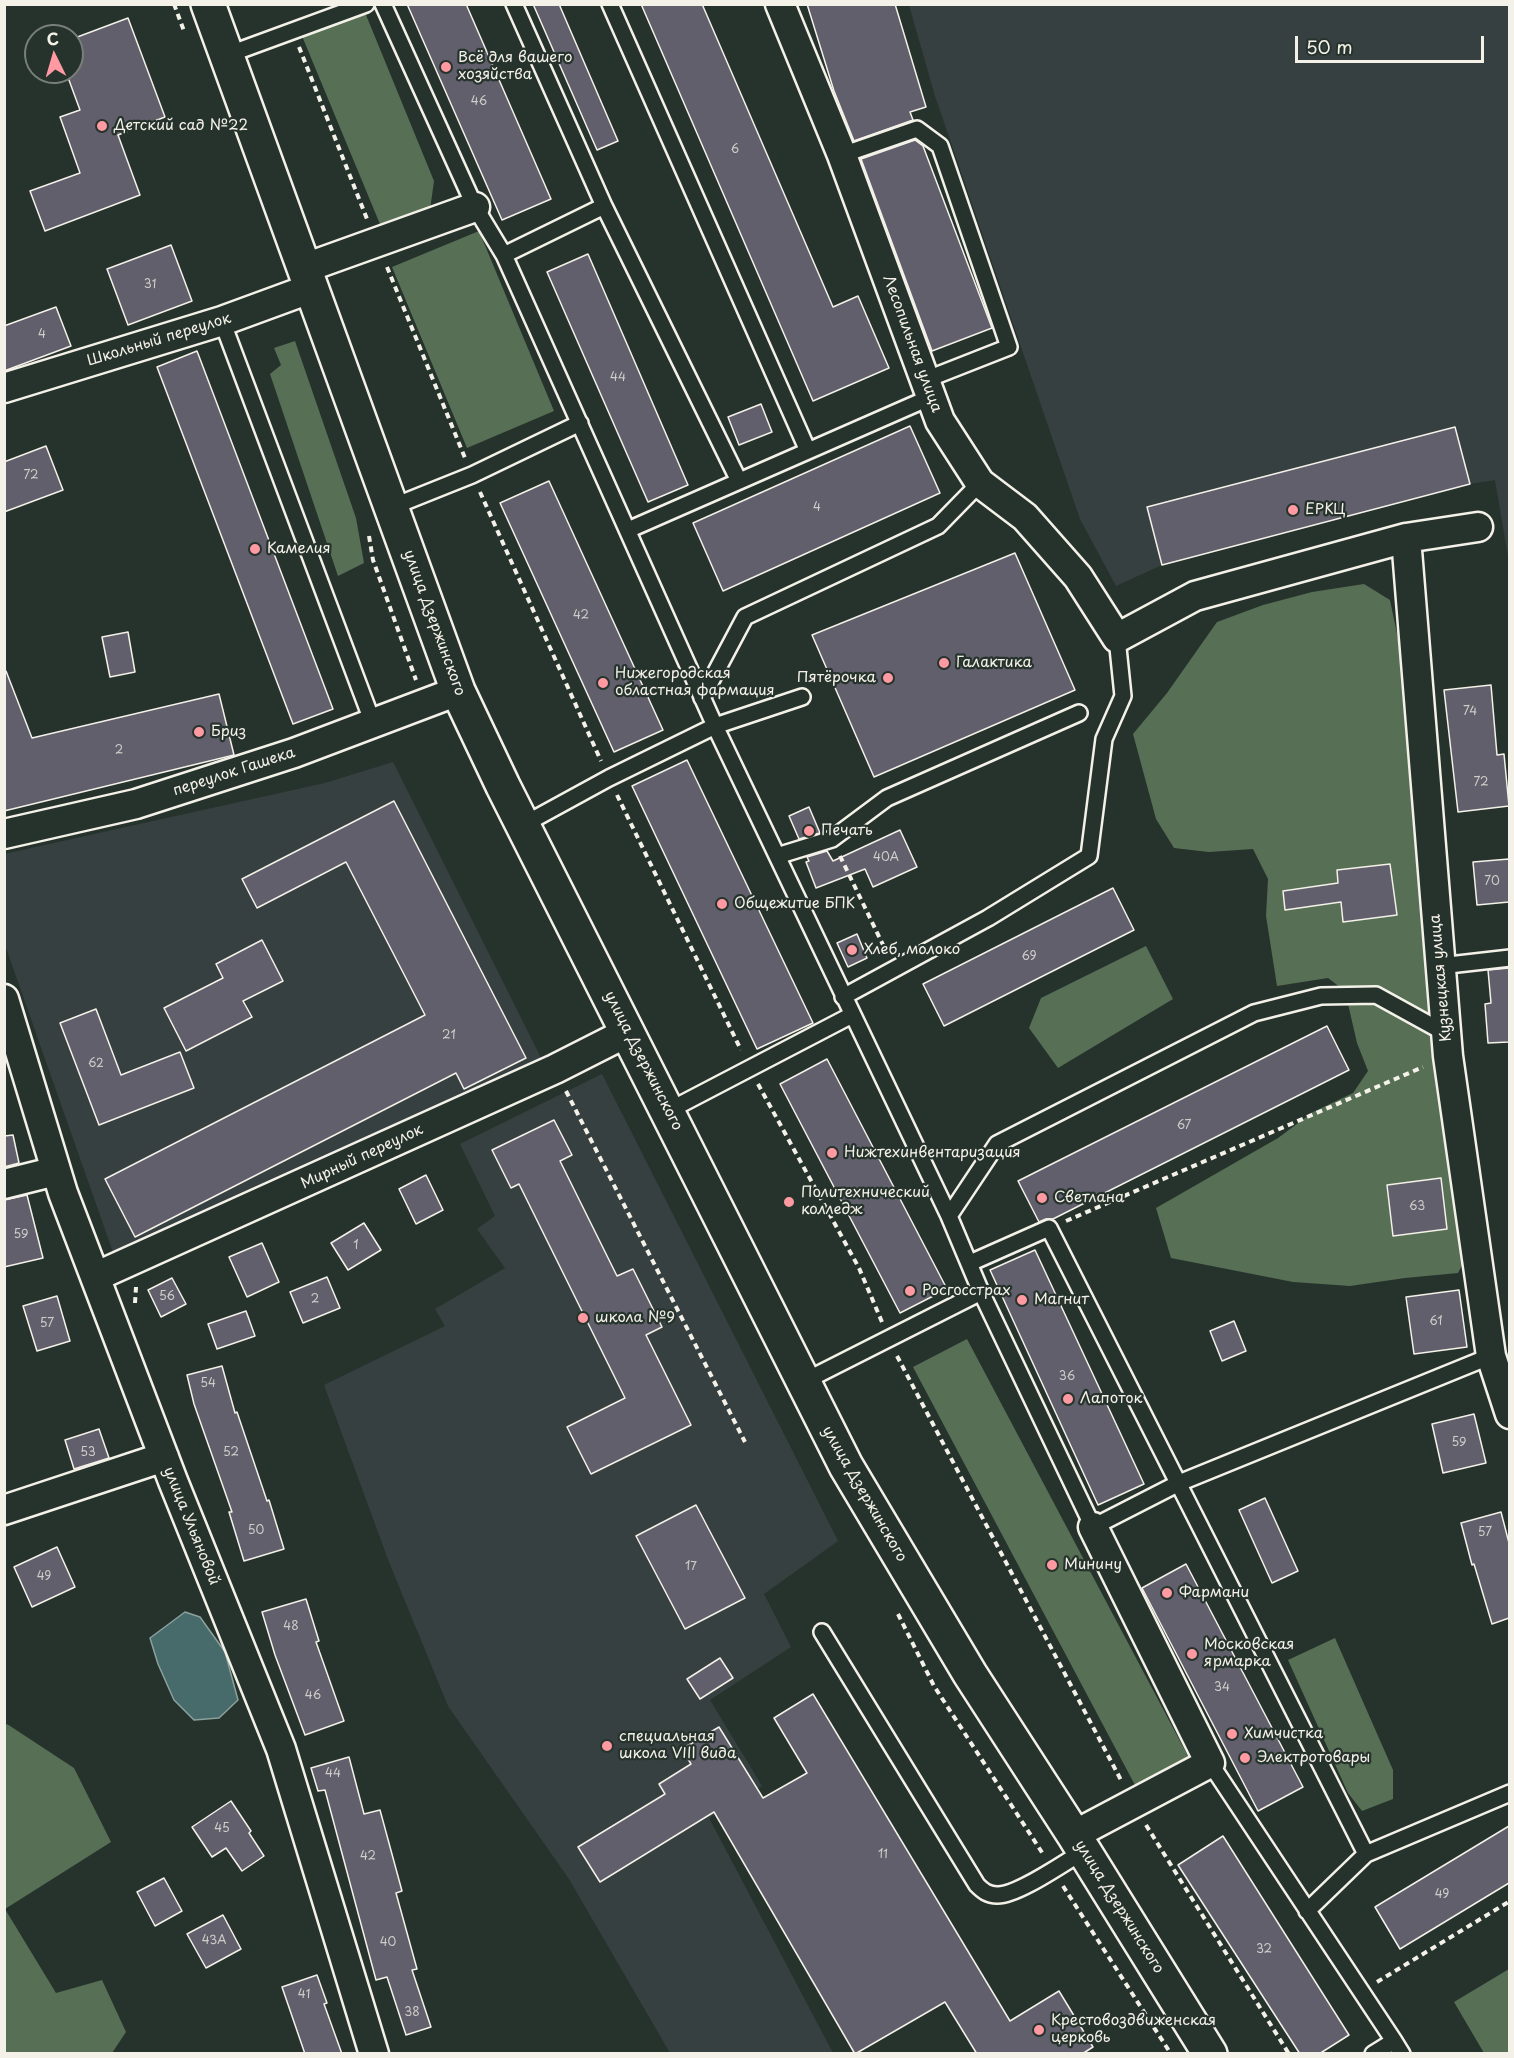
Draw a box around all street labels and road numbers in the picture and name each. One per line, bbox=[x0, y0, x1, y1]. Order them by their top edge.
street label: Лесопильная улица bbox=[879, 273, 945, 415]
street label: Школьный переулок bbox=[85, 310, 233, 370]
street label: улица Дзержинского bbox=[399, 548, 469, 698]
street label: переулок Гашека bbox=[171, 744, 297, 800]
street label: Кузнецкая улица bbox=[1426, 914, 1456, 1042]
street label: улица Дзержинского bbox=[600, 988, 686, 1134]
street label: Мирный переулок bbox=[298, 1121, 426, 1193]
street label: улица Дзержинского bbox=[818, 1423, 910, 1565]
street label: улица Ульяновой bbox=[159, 1464, 223, 1588]
street label: улица Дзержинского bbox=[1071, 1837, 1167, 1977]

